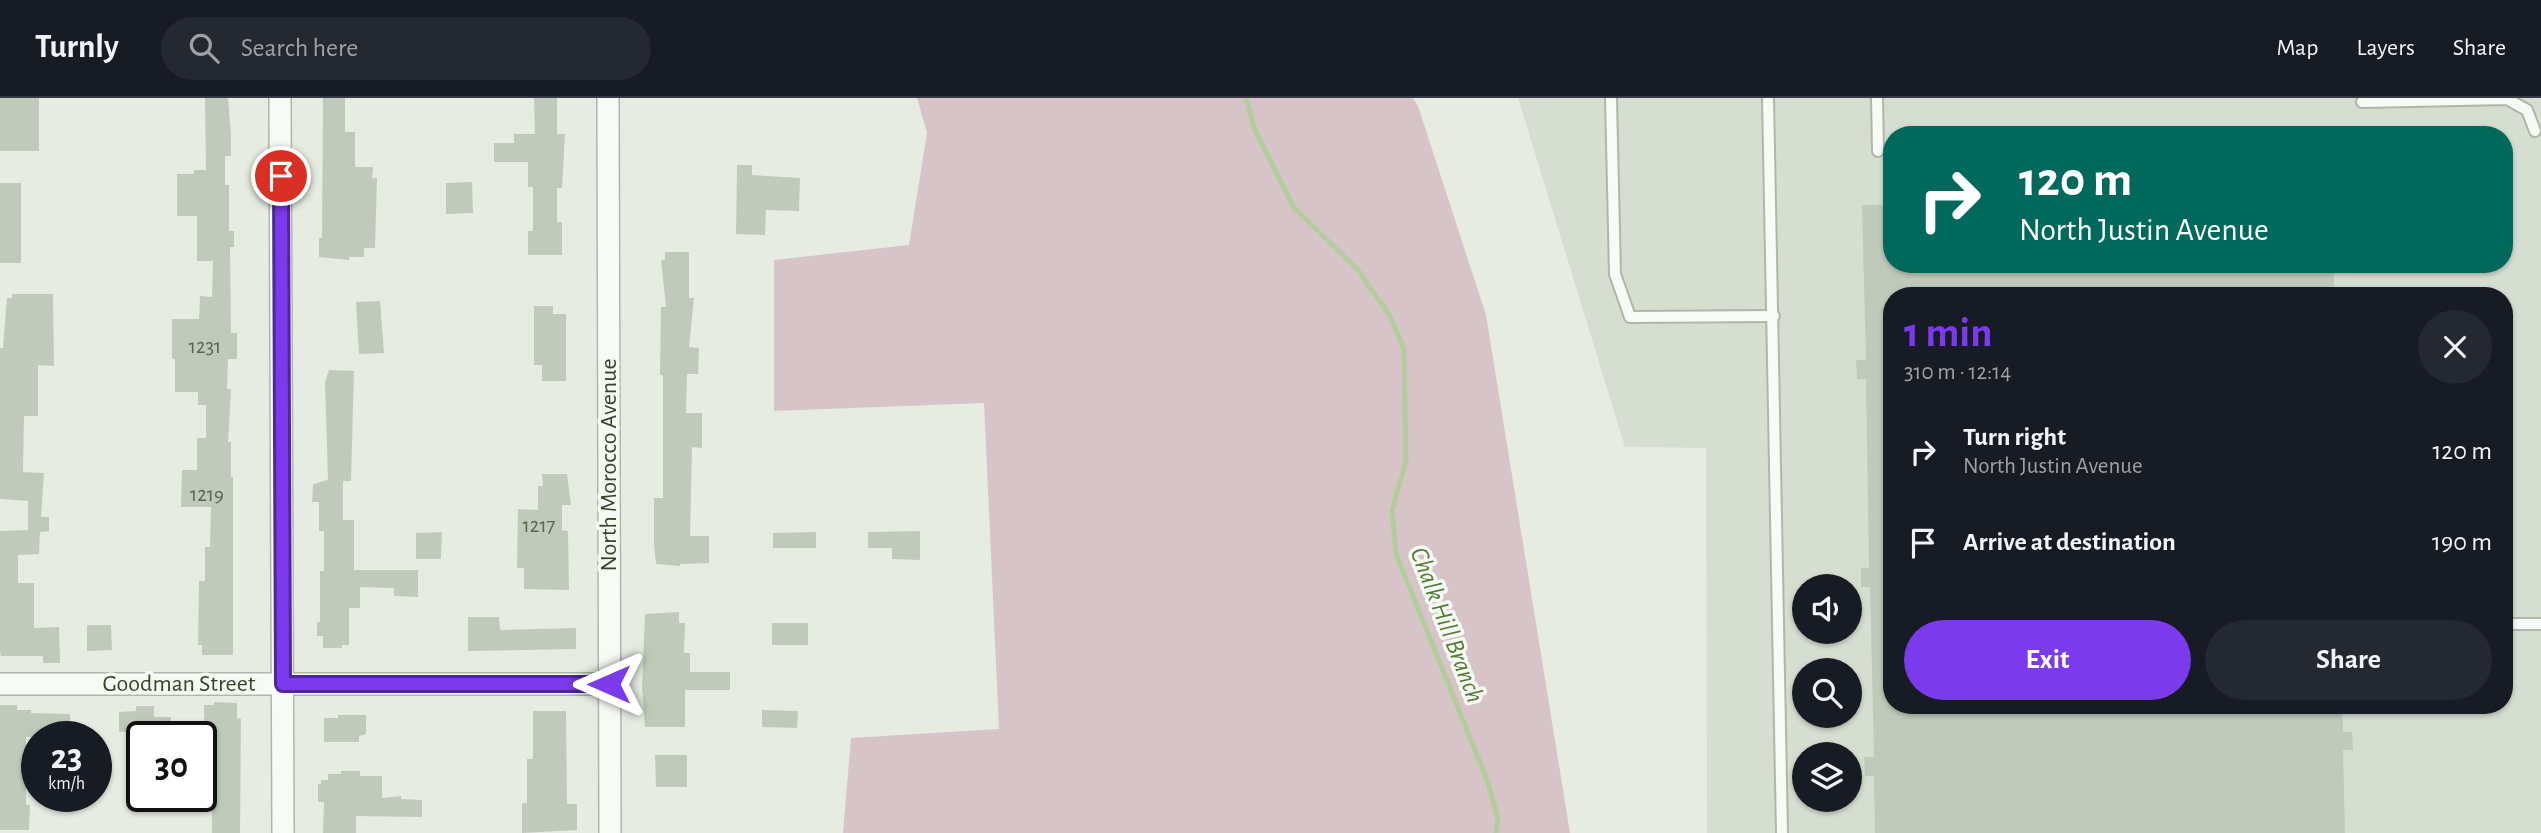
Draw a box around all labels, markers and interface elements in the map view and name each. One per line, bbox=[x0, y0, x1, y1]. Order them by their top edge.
search box bbox=[161, 17, 651, 80]
icon: search bbox=[185, 29, 223, 67]
text: Turnly bbox=[35, 31, 119, 64]
text: Search here bbox=[241, 35, 358, 61]
text: Map bbox=[2276, 36, 2318, 60]
text: Layers bbox=[2356, 36, 2415, 60]
text: Share bbox=[2453, 36, 2506, 60]
pin bbox=[251, 146, 311, 206]
icon: right bbox=[1904, 154, 1995, 245]
text: 120 m bbox=[2019, 156, 2132, 205]
icon: arrive bbox=[262, 157, 300, 195]
text: North Justin Avenue bbox=[2019, 214, 2269, 246]
button: close bbox=[2418, 310, 2492, 384]
text: 1 min bbox=[1904, 312, 1993, 354]
house number: 1231 bbox=[189, 336, 221, 357]
street label: North Morocco Avenue bbox=[597, 359, 621, 572]
text: 310 m · 12:14 bbox=[1904, 361, 2011, 384]
text: Turn right bbox=[1963, 424, 2066, 450]
icon: right bbox=[1904, 433, 1942, 471]
text: 120 m bbox=[2432, 438, 2492, 464]
text: North Justin Avenue bbox=[1963, 455, 2143, 478]
house number: 1219 bbox=[190, 484, 224, 505]
house number: 1217 bbox=[523, 515, 556, 536]
icon: arrive bbox=[1904, 524, 1942, 562]
text: Arrive at destination bbox=[1963, 529, 2176, 555]
text: 190 m bbox=[2432, 529, 2492, 555]
water label: Chalk Hill Branch bbox=[1405, 544, 1489, 706]
map controls bbox=[1792, 574, 1862, 812]
button: sound bbox=[1792, 574, 1862, 644]
button: Exit bbox=[1904, 620, 2191, 700]
button: Share bbox=[2205, 620, 2492, 700]
position arrow bbox=[572, 647, 646, 721]
button: search bbox=[1792, 658, 1862, 728]
street label: Goodman Street bbox=[103, 672, 256, 696]
speed limit sign: 30 bbox=[126, 721, 217, 812]
text: 23 bbox=[51, 740, 82, 775]
button: layers bbox=[1792, 742, 1862, 812]
text: km/h bbox=[48, 775, 85, 793]

